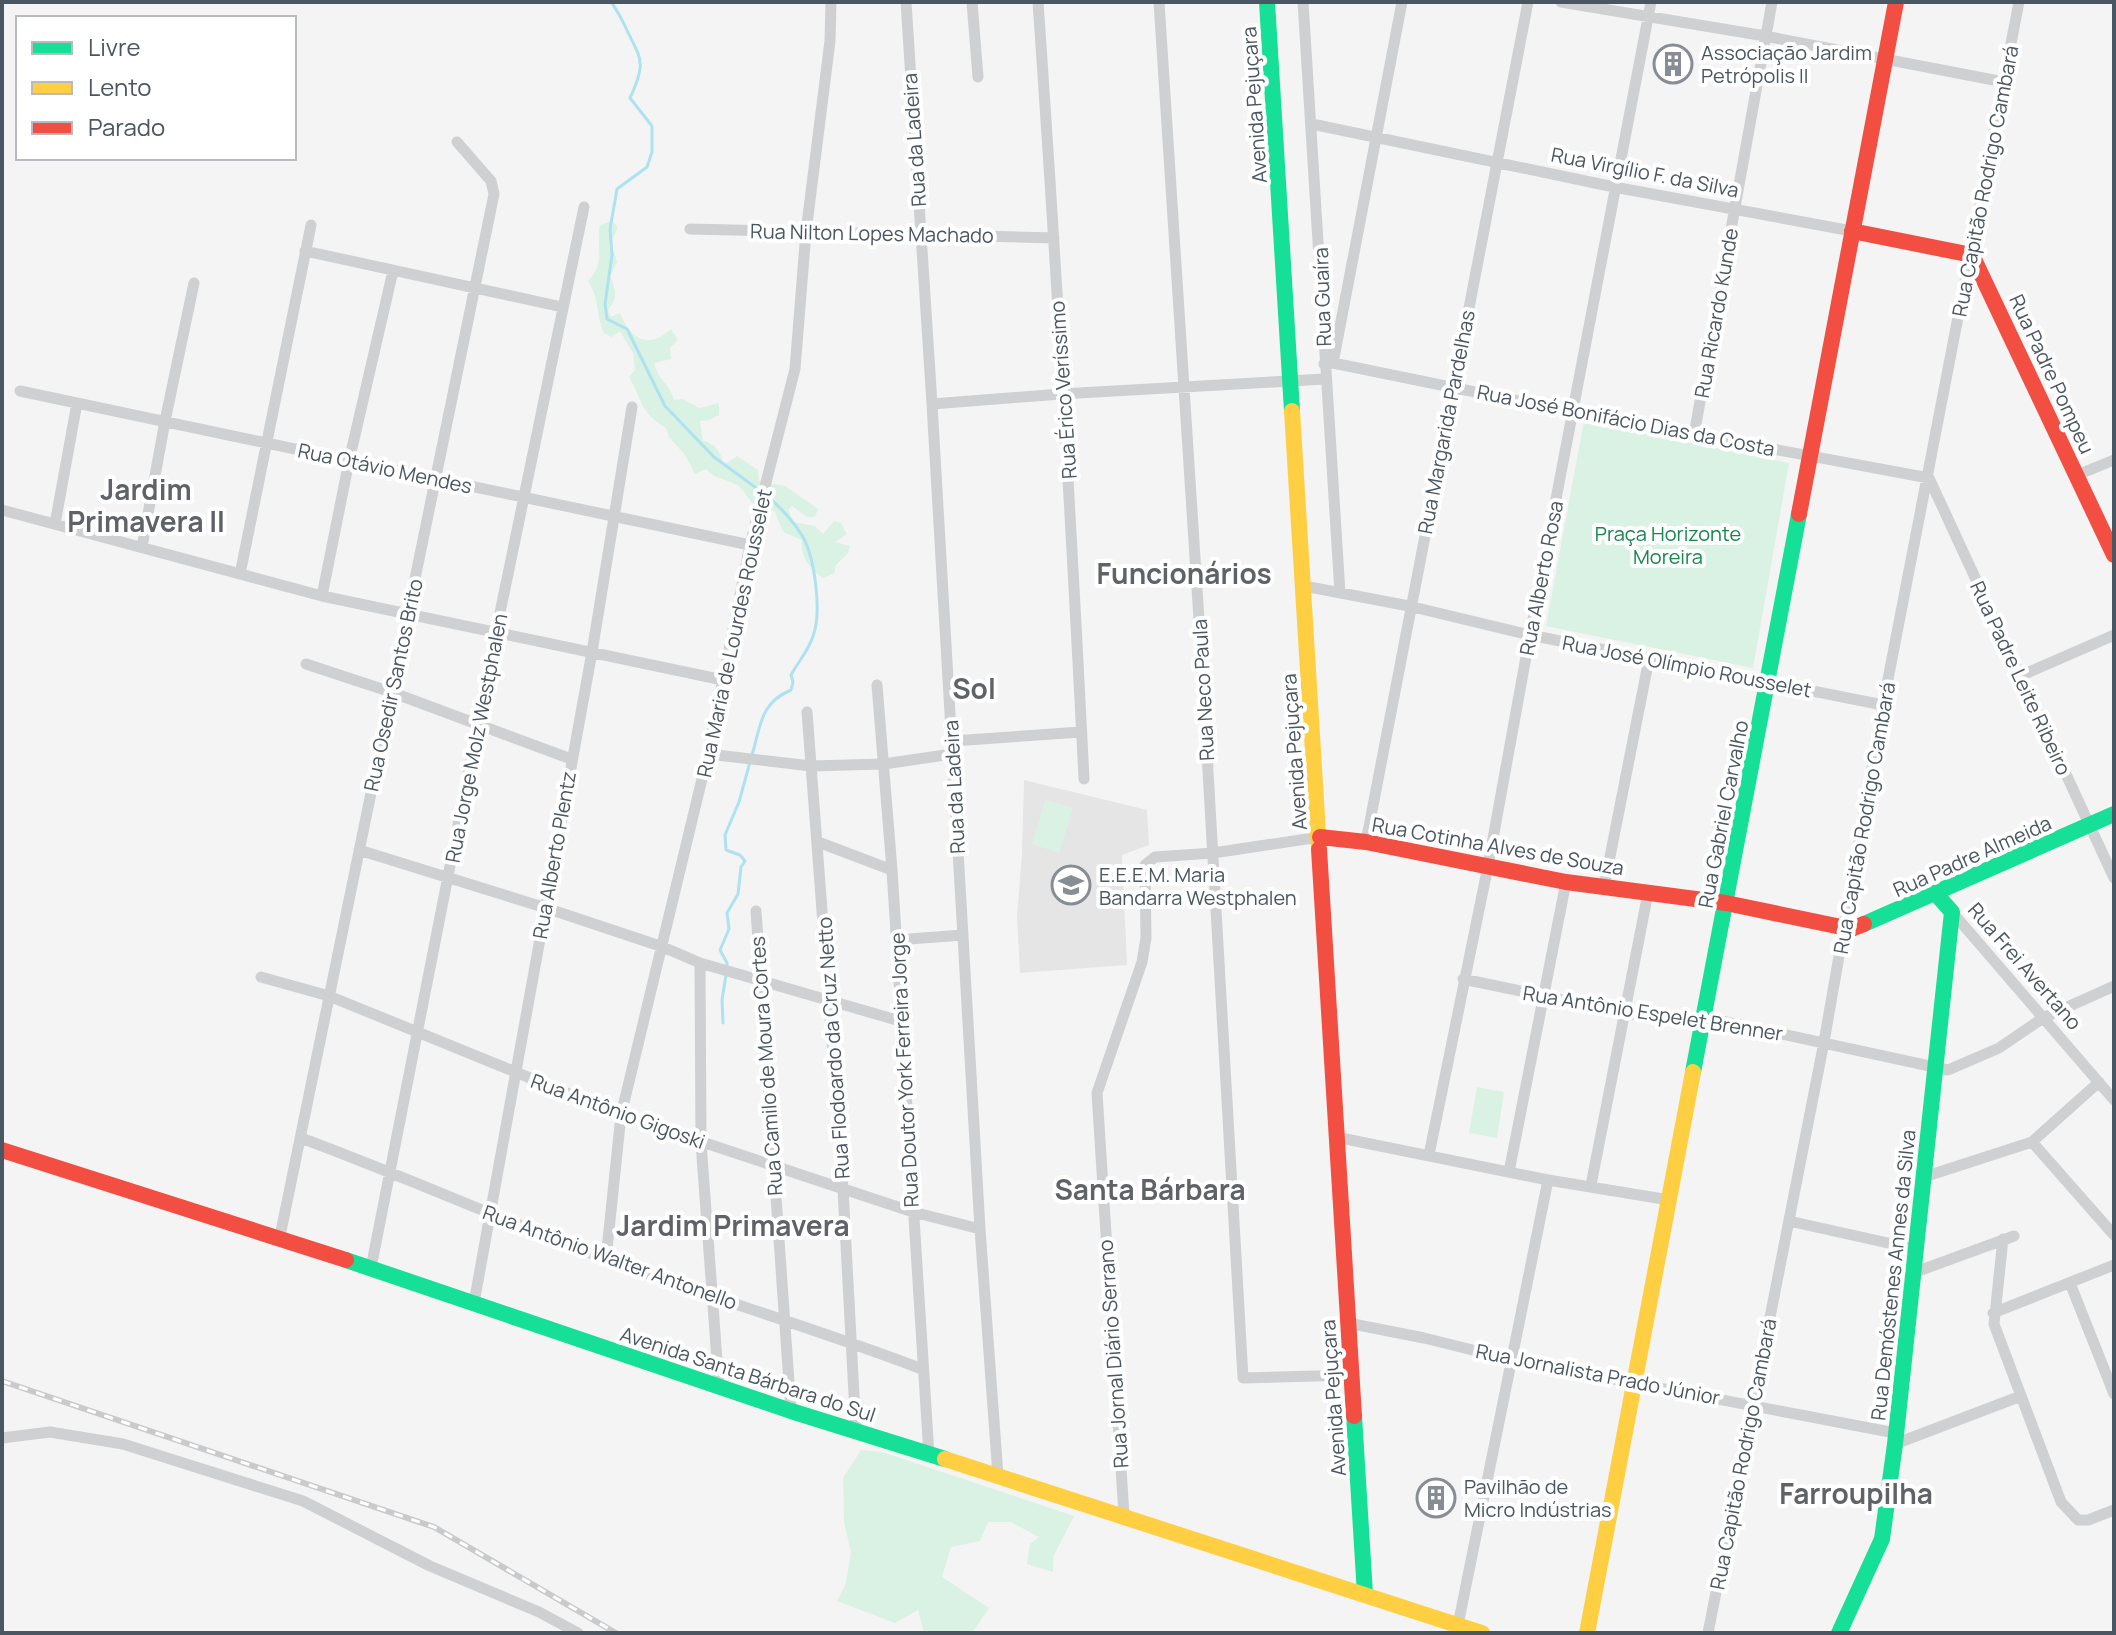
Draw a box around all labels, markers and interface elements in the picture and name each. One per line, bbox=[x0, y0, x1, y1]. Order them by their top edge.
legend bbox=[16, 16, 296, 160]
street label: Avenida Pejuçara bbox=[1235, 26, 1273, 184]
text: Livre bbox=[88, 30, 141, 63]
place label: Associação Jardim Petrópolis II bbox=[1701, 39, 1872, 89]
building icon: Associação Jardim Petrópolis II bbox=[1652, 43, 1694, 85]
street label: Rua Capitão Rodrigo Cambará bbox=[1945, 43, 2025, 319]
text: Lento bbox=[88, 70, 152, 103]
street label: Rua da Ladeira bbox=[896, 72, 932, 208]
text: Parado bbox=[88, 110, 165, 143]
street label: Rua Virgílio F. da Silva bbox=[1549, 141, 1741, 203]
street label: Rua Nilton Lopes Machado bbox=[750, 217, 994, 249]
street label: Rua Ricardo Kunde bbox=[1688, 226, 1744, 400]
street label: Rua Guaíra bbox=[1307, 247, 1337, 347]
street label: Rua Padre Pompeu bbox=[2003, 290, 2101, 458]
street label: Rua Érico Veríssimo bbox=[1043, 300, 1083, 480]
street label: Rua Margarida Pardelhas bbox=[1411, 308, 1481, 536]
street label: Rua José Bonifácio Dias da Costa bbox=[1475, 378, 1777, 462]
street label: Rua Otávio Mendes bbox=[295, 436, 475, 500]
district label: Jardim Primavera II bbox=[67, 470, 225, 540]
street label: Rua Maria de Lourdes Rousselet bbox=[690, 486, 778, 780]
street label: Rua Alberto Rosa bbox=[1513, 498, 1569, 658]
park label: Praça Horizonte Moreira bbox=[1595, 520, 1741, 570]
district label: Funcionários bbox=[1096, 554, 1272, 592]
street label: Rua Osedir Santos Brito bbox=[357, 576, 429, 794]
street label: Rua Padre Leite Ribeiro bbox=[1964, 577, 2078, 779]
street label: Rua Jorge Molz Westphalen bbox=[439, 611, 513, 865]
street label: Rua Neco Paula bbox=[1186, 618, 1220, 762]
street label: Rua José Olímpio Rousselet bbox=[1560, 629, 1814, 703]
district label: Sol bbox=[952, 669, 996, 707]
street label: Avenida Pejuçara bbox=[1275, 673, 1313, 831]
street label: Rua Capitão Rodrigo Cambará bbox=[1827, 680, 1901, 956]
street label: Rua Gabriel Carvalho bbox=[1692, 718, 1754, 910]
street label: Rua da Ladeira bbox=[937, 719, 971, 855]
street label: Rua Alberto Plentz bbox=[526, 769, 582, 941]
street label: Rua Padre Almeida bbox=[1889, 809, 2055, 903]
street label: Rua Cotinha Alves de Souza bbox=[1370, 811, 1626, 881]
place label: E.E.E.M. Maria Bandarra Westphalen bbox=[1099, 861, 1297, 911]
school or university icon: E.E.E.M. Maria Bandarra Westphalen bbox=[1050, 864, 1092, 906]
street label: Rua Frei Avertano bbox=[1962, 897, 2088, 1035]
street label: Rua Flodoardo da Cruz Netto bbox=[810, 916, 856, 1180]
street label: Rua Doutor York Ferreira Jorge bbox=[883, 932, 925, 1208]
street label: Rua Camilo de Moura Cortes bbox=[743, 935, 789, 1197]
street label: Rua Antônio Espelet Brenner bbox=[1521, 979, 1785, 1047]
street label: Rua Antônio Gigoski bbox=[527, 1067, 709, 1155]
street label: Rua Demóstenes Annes da Silva bbox=[1864, 1128, 1922, 1422]
district label: Santa Bárbara bbox=[1054, 1170, 1246, 1208]
street label: Rua Antônio Walter Antonello bbox=[479, 1198, 741, 1316]
district label: Jardim Primavera bbox=[616, 1206, 850, 1244]
street label: Rua Jornal Diário Serrano bbox=[1092, 1239, 1134, 1469]
street label: Rua Capitão Rodrigo Cambará bbox=[1703, 1316, 1783, 1592]
street label: Avenida Pejuçara bbox=[1314, 1319, 1352, 1477]
street label: Avenida Santa Bárbara do Sul bbox=[617, 1320, 879, 1428]
street label: Rua Jornalista Prado Júnior bbox=[1474, 1337, 1722, 1411]
place label: Pavilhão de Micro Indústrias bbox=[1464, 1473, 1612, 1523]
district label: Farroupilha bbox=[1779, 1474, 1933, 1512]
building icon: Pavilhão de Micro Indústrias bbox=[1415, 1477, 1457, 1519]

